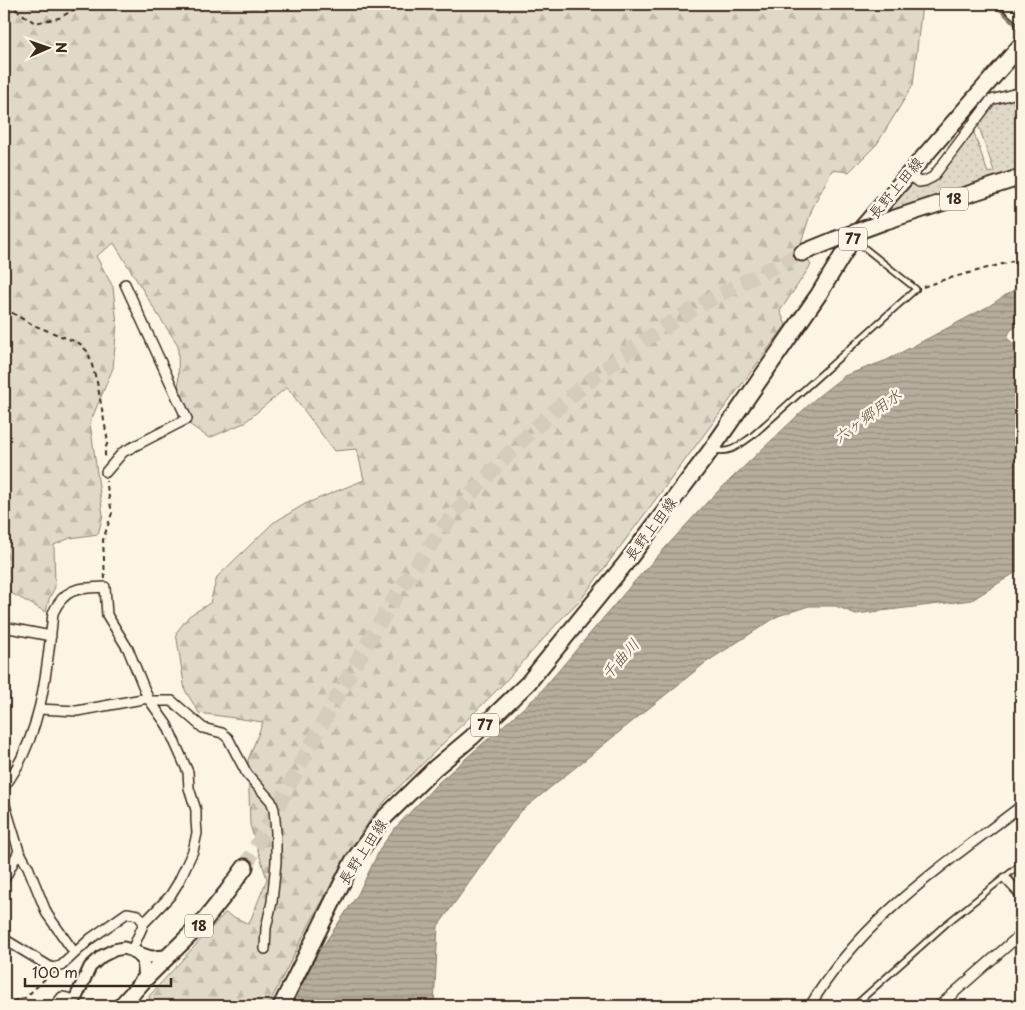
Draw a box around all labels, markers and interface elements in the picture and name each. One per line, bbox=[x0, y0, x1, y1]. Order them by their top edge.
north arrow bbox=[22, 22, 72, 72]
text: N bbox=[51, 42, 72, 53]
street label: 長野上田線 bbox=[862, 151, 928, 223]
road number: 18 bbox=[940, 188, 968, 210]
road number: 77 bbox=[839, 228, 867, 250]
water label: 六ヶ郷用水 bbox=[827, 382, 906, 448]
street label: 長野上田線 bbox=[618, 491, 682, 565]
water label: 千曲川 bbox=[594, 632, 644, 684]
road number: 77 bbox=[471, 714, 499, 736]
street label: 長野上田線 bbox=[332, 813, 392, 889]
road number: 18 bbox=[185, 914, 213, 938]
scale bar bbox=[25, 955, 171, 987]
text: 100 m bbox=[32, 960, 78, 983]

